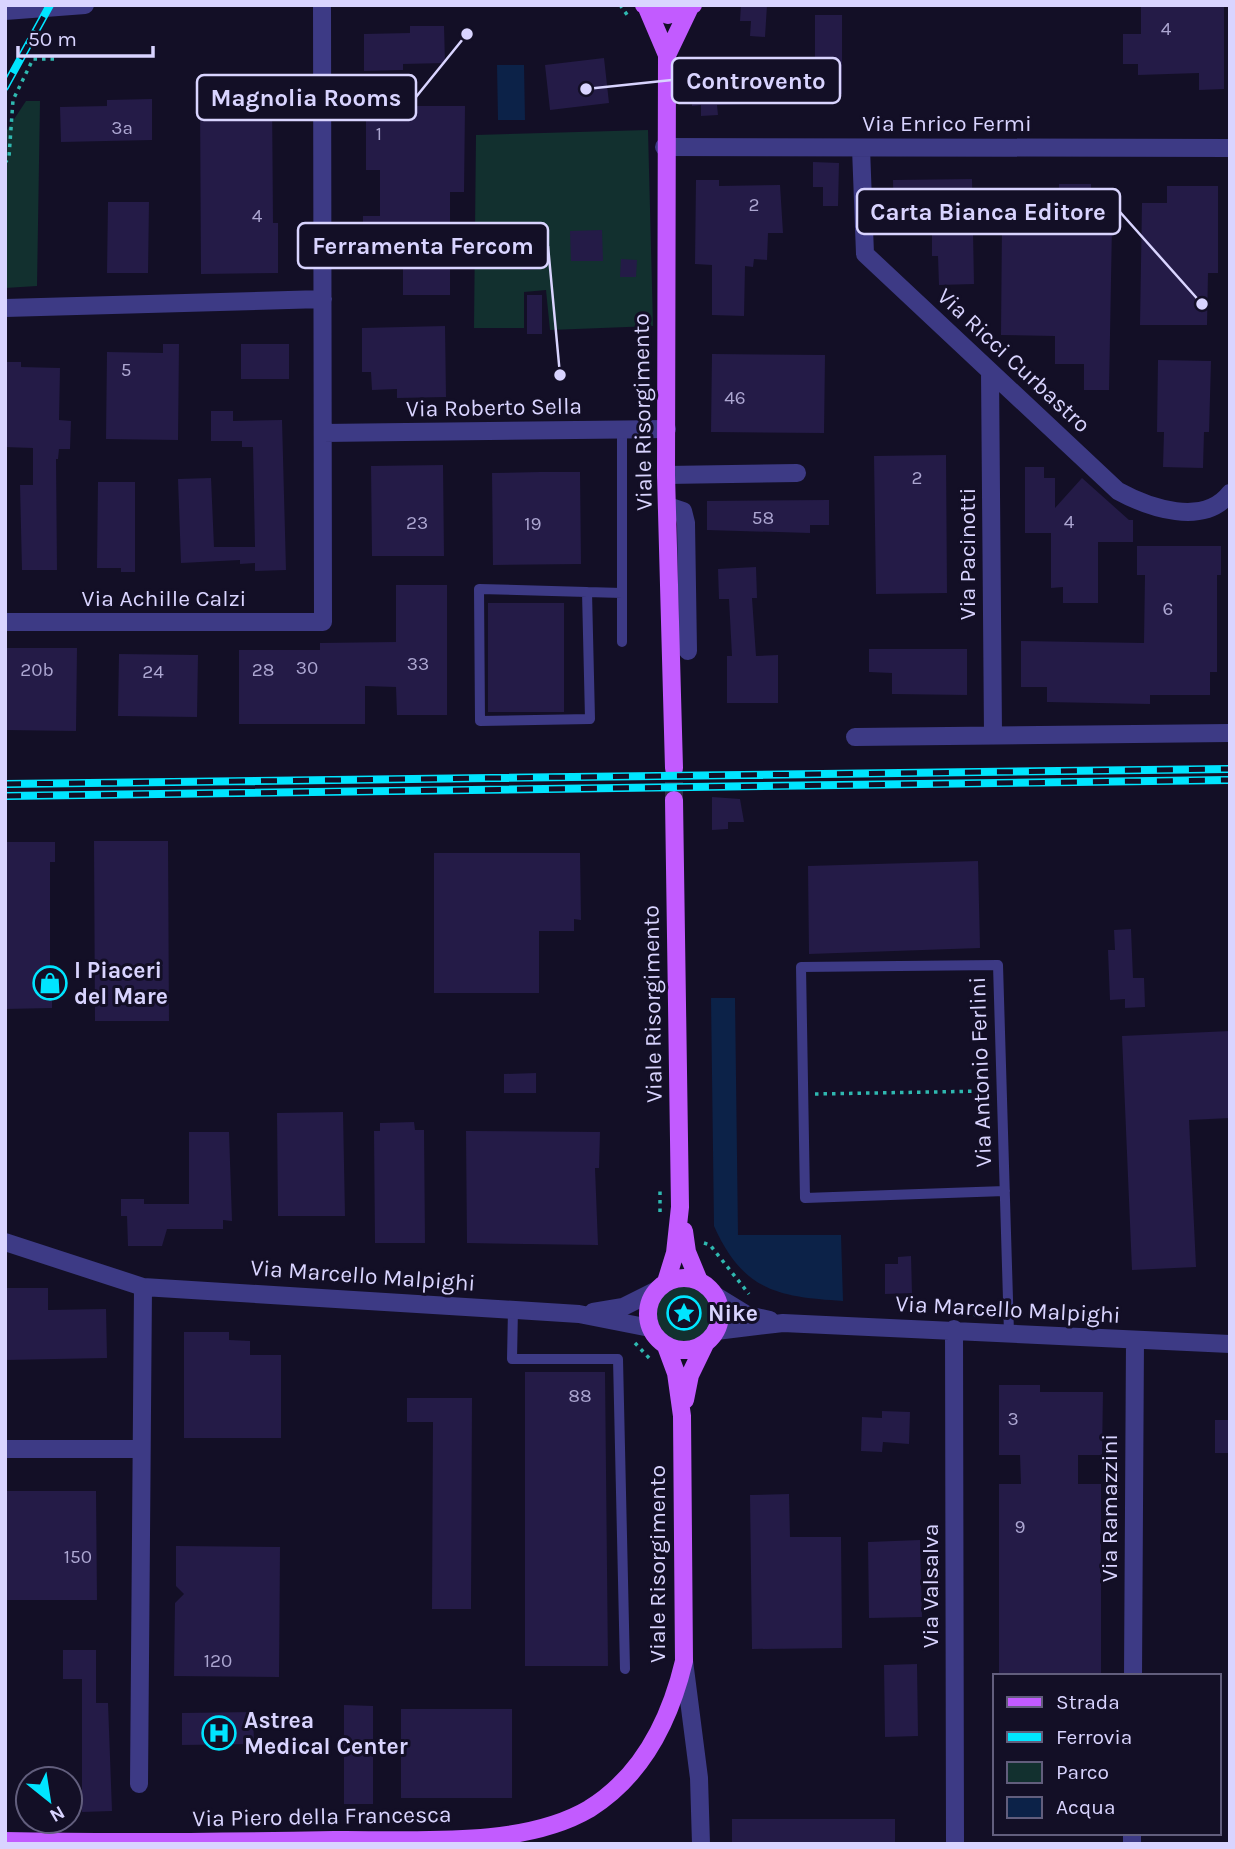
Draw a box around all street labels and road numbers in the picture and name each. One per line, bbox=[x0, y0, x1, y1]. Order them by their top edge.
street label: Via Enrico Fermi bbox=[862, 110, 1032, 137]
street label: Via Ricci Curbastro bbox=[932, 283, 1096, 438]
street label: Viale Risorgimento bbox=[627, 313, 658, 511]
street label: Via Roberto Sella bbox=[406, 392, 582, 423]
street label: Via Pacinotti bbox=[954, 488, 981, 620]
street label: Via Achille Calzi bbox=[82, 585, 246, 612]
street label: Viale Risorgimento bbox=[637, 905, 668, 1103]
street label: Via Antonio Ferlini bbox=[964, 976, 997, 1168]
street label: Via Marcello Malpighi bbox=[250, 1254, 476, 1297]
street label: Via Marcello Malpighi bbox=[895, 1290, 1121, 1329]
street label: Via Ramazzini bbox=[1096, 1434, 1123, 1582]
street label: Viale Risorgimento bbox=[644, 1465, 671, 1663]
street label: Via Valsalva bbox=[917, 1524, 944, 1648]
street label: Via Piero della Francesca bbox=[192, 1801, 452, 1832]

